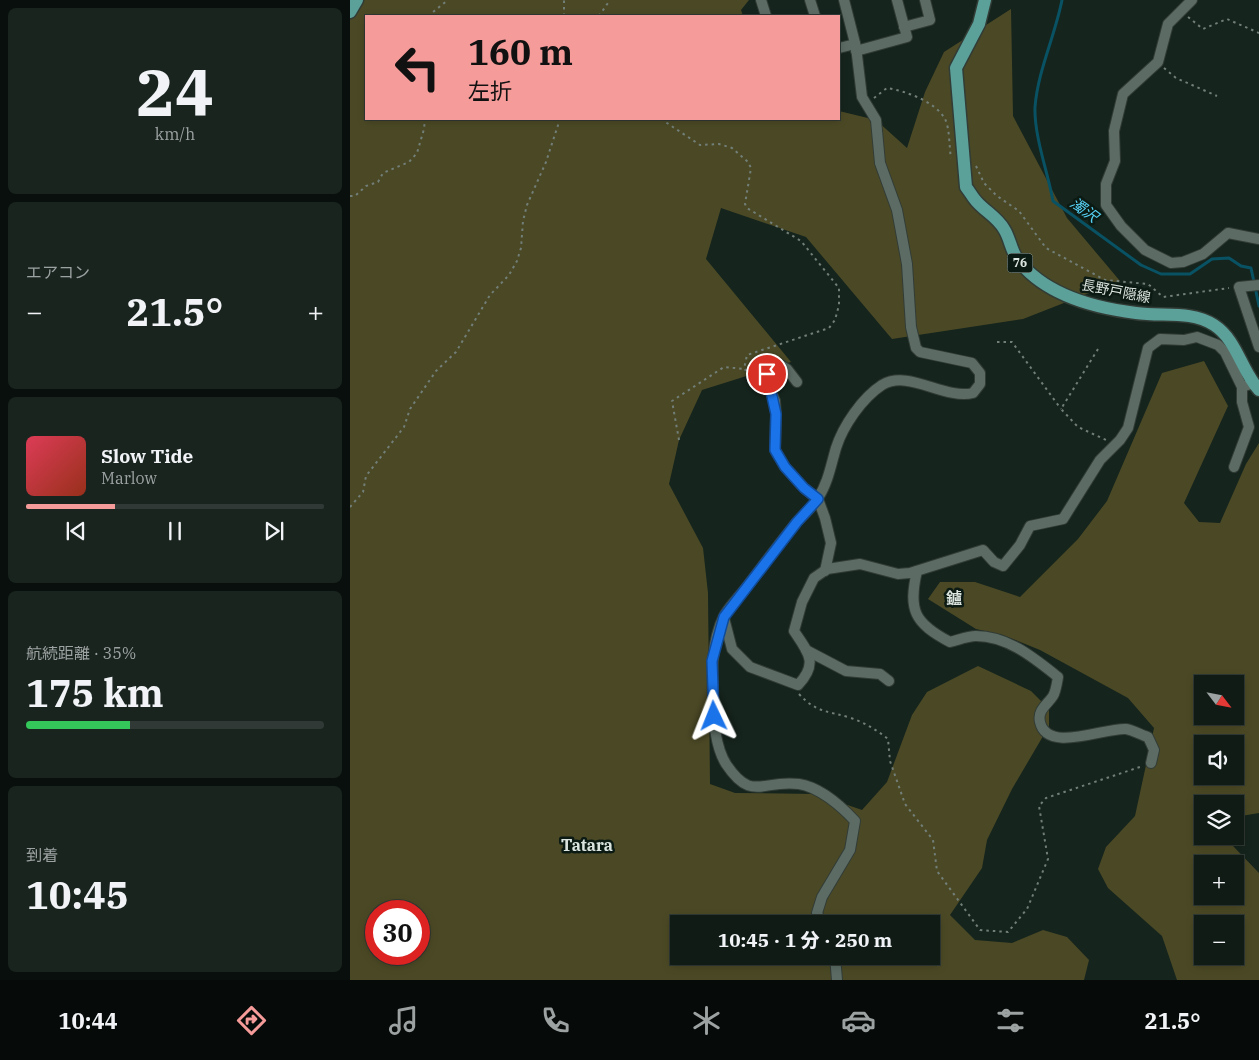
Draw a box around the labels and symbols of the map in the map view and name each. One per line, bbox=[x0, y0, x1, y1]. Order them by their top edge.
water label: 濁沢 bbox=[1067, 193, 1104, 227]
road number: 76 bbox=[1008, 254, 1032, 272]
street label: 長野戸隠線 bbox=[1080, 275, 1152, 307]
pin bbox=[746, 353, 788, 395]
district label: 鑪 bbox=[946, 588, 962, 608]
north arrow bbox=[1194, 675, 1244, 725]
position arrow bbox=[687, 689, 739, 741]
district label: Tatara bbox=[561, 835, 613, 855]
speed limit sign: 30 bbox=[365, 900, 430, 965]

